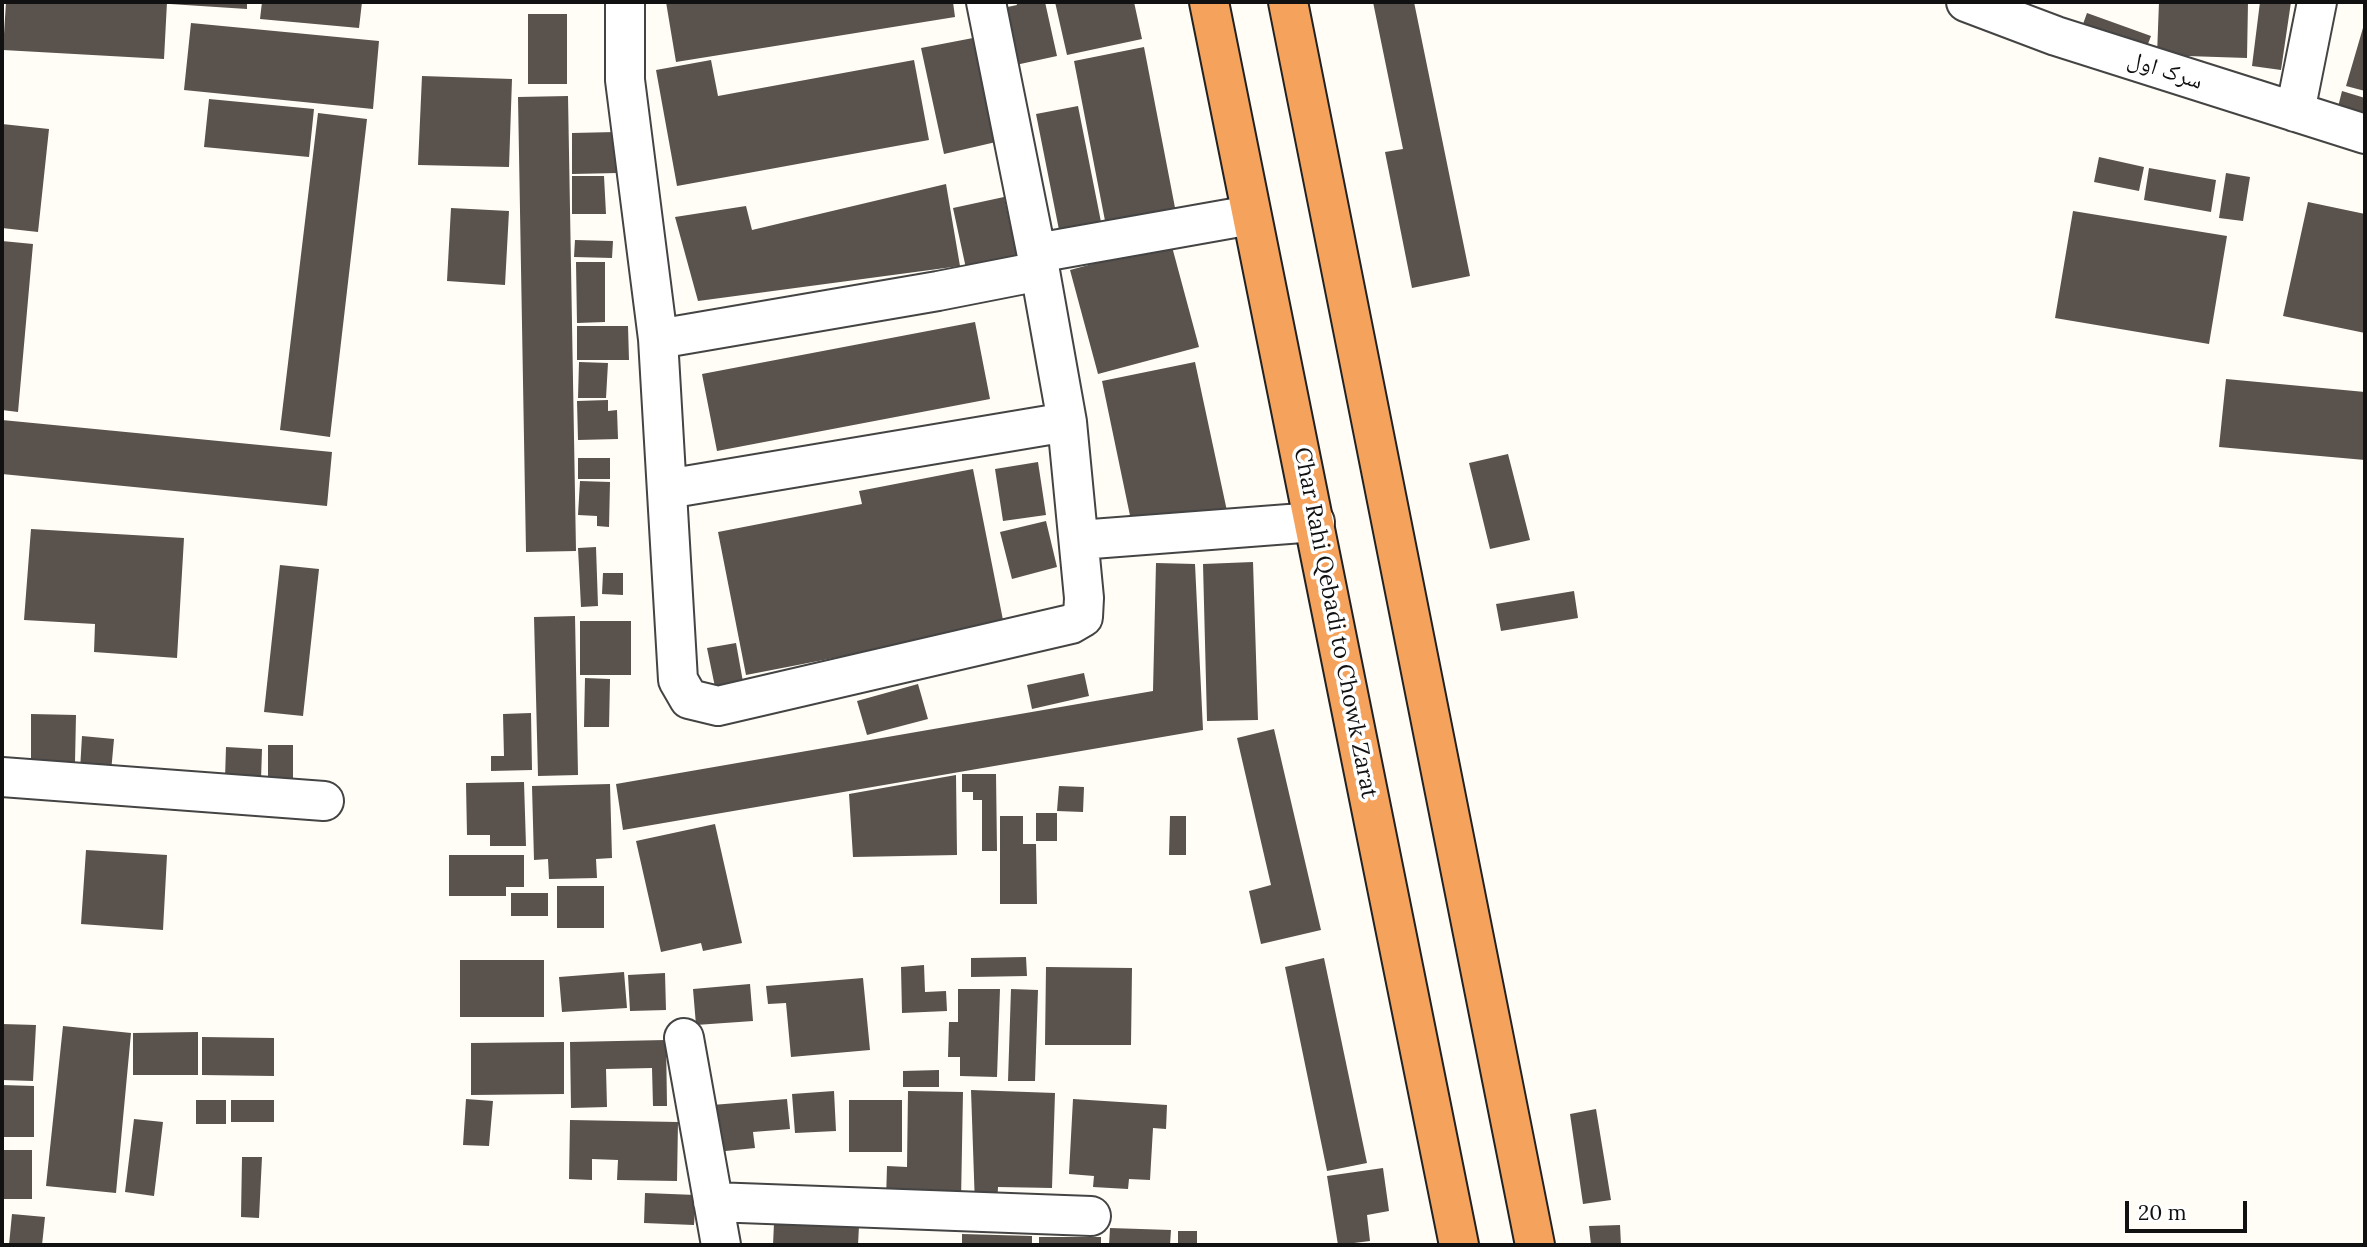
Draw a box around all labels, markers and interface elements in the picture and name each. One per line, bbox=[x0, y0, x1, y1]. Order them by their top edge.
street label: سرک اول bbox=[2124, 46, 2206, 96]
street label: Char Rahi Qebadi to Chowk Zarat bbox=[1287, 445, 1383, 801]
scale bar bbox=[2129, 1188, 2252, 1232]
text: 20 m bbox=[2138, 1199, 2187, 1226]

